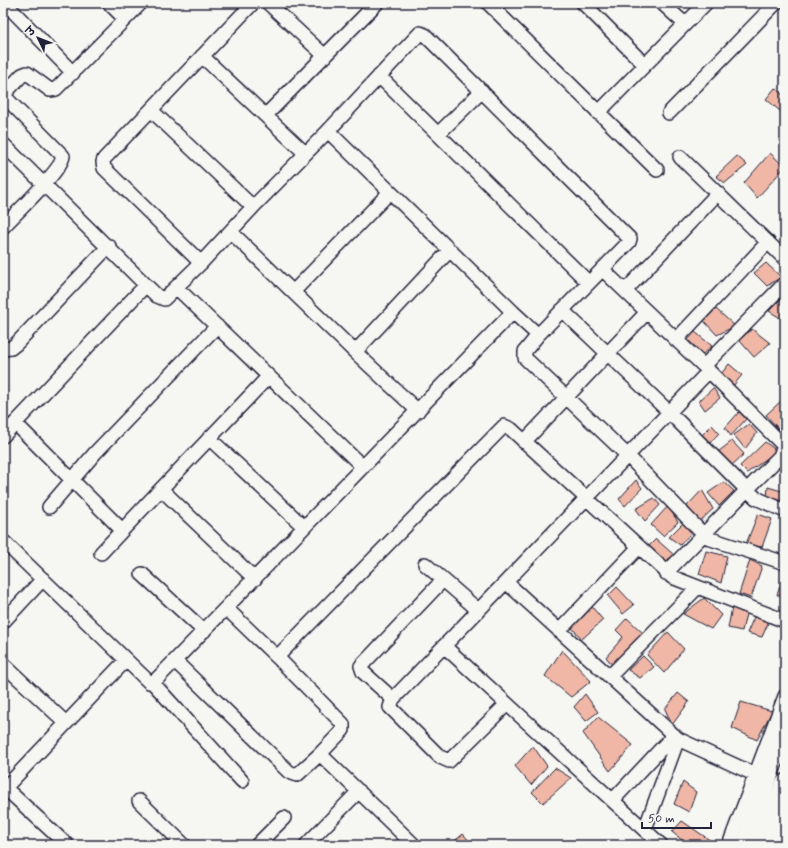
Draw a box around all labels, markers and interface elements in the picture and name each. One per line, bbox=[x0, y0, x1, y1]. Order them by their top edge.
north arrow bbox=[18, 18, 58, 58]
text: उ bbox=[23, 23, 40, 40]
scale bar bbox=[642, 804, 711, 830]
text: 50 m bbox=[648, 811, 675, 827]

